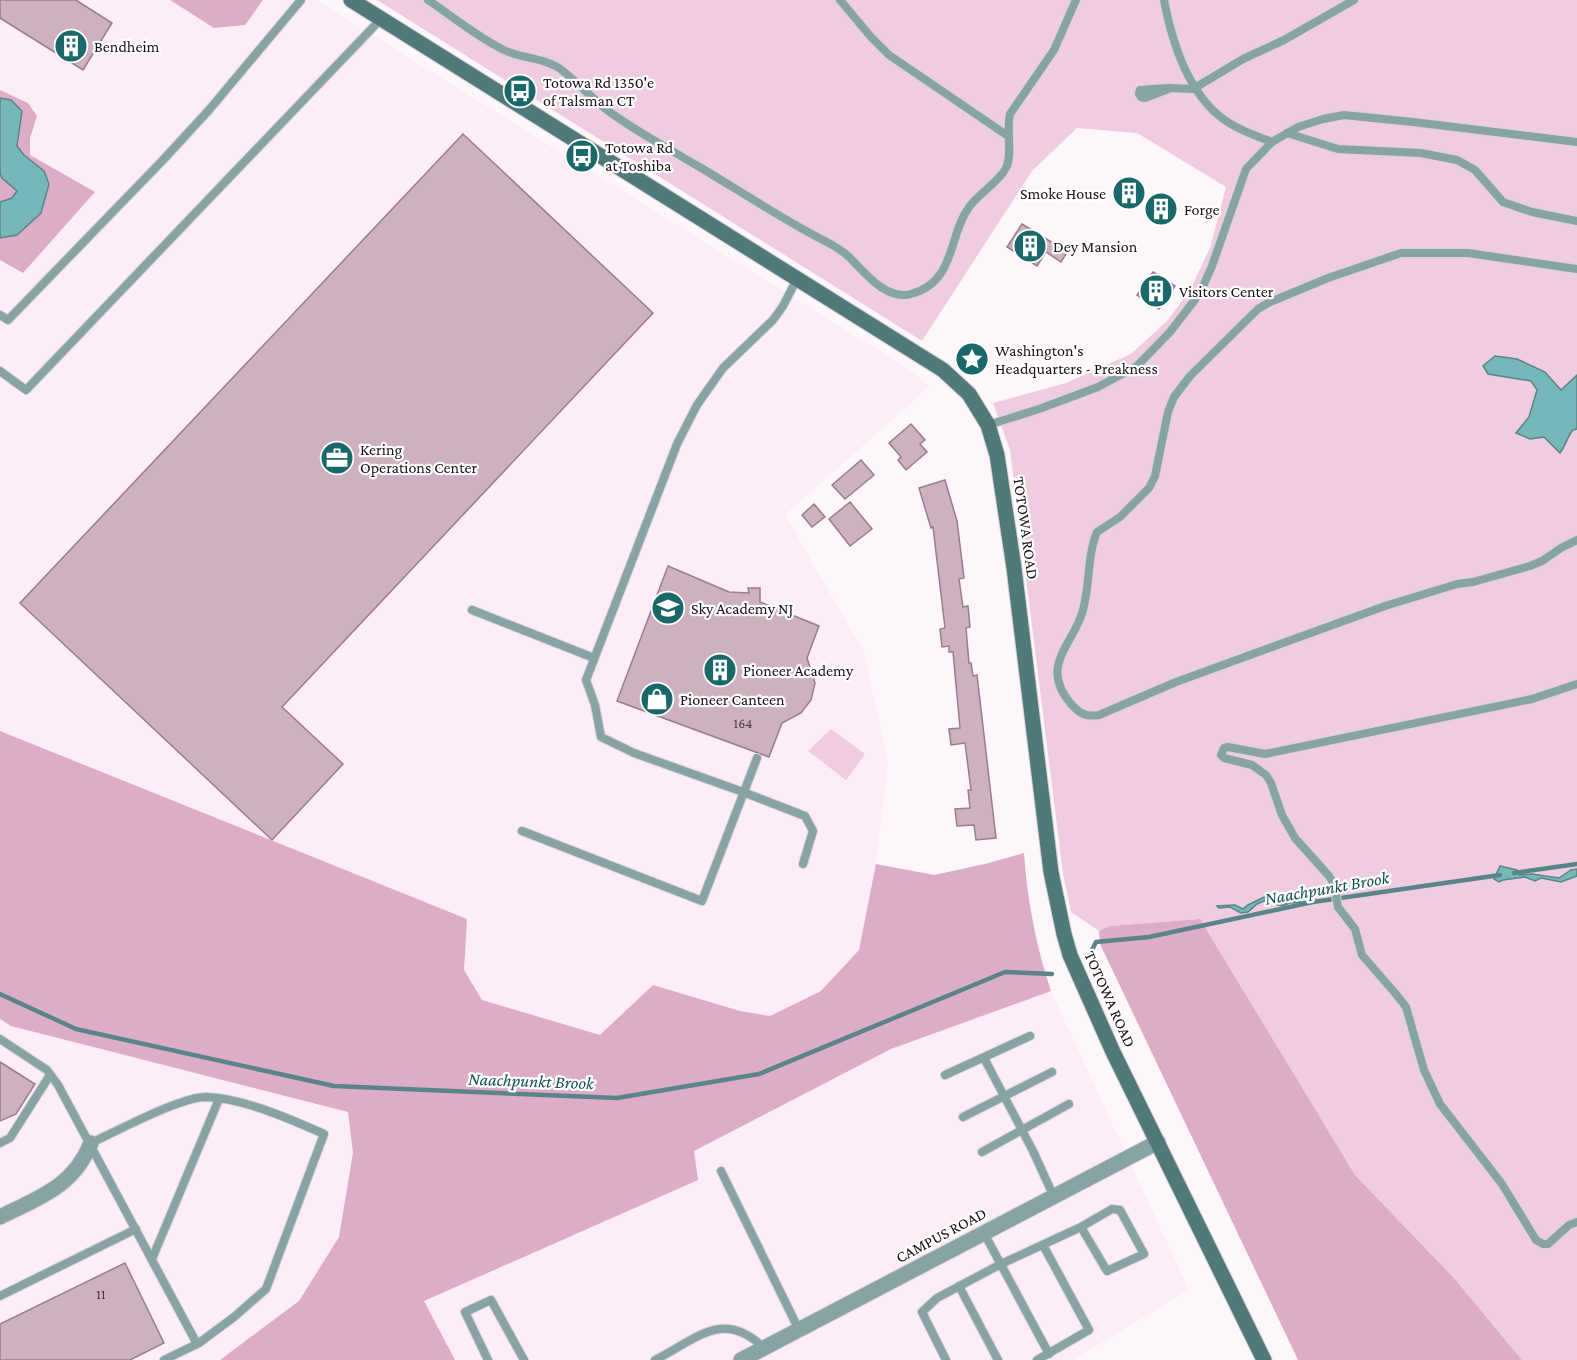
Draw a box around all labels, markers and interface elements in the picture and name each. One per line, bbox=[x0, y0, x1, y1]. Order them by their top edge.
building icon: Bendheim bbox=[53, 28, 89, 64]
place label: Bendheim bbox=[94, 38, 160, 55]
bus stop icon: Totowa Rd 1350'e of Talsman CT bbox=[502, 73, 538, 109]
place label: Totowa Rd 1350'e of Talsman CT bbox=[543, 74, 654, 109]
bus stop icon: Totowa Rd at Toshiba bbox=[564, 138, 600, 174]
place label: Totowa Rd at Toshiba bbox=[605, 139, 674, 174]
building icon: Smoke House bbox=[1111, 175, 1147, 211]
place label: Smoke House bbox=[1020, 185, 1106, 202]
building icon: Forge bbox=[1143, 191, 1179, 227]
place label: Forge bbox=[1184, 201, 1220, 219]
building icon: Dey Mansion bbox=[1012, 228, 1048, 264]
place label: Dey Mansion bbox=[1053, 238, 1138, 256]
building icon: Visitors Center bbox=[1138, 273, 1174, 309]
place label: Visitors Center bbox=[1179, 283, 1274, 300]
place icon: Washington's Headquarters - Preakness bbox=[954, 341, 990, 377]
place label: Washington's Headquarters - Preakness bbox=[995, 342, 1158, 378]
office icon: Kering Operations Center bbox=[319, 440, 355, 476]
place label: Kering Operations Center bbox=[360, 441, 477, 477]
street label: TOTOWA ROAD bbox=[1010, 476, 1042, 580]
school or university icon: Sky Academy NJ bbox=[650, 590, 686, 626]
place label: Sky Academy NJ bbox=[691, 600, 794, 618]
building icon: Pioneer Academy bbox=[702, 652, 738, 688]
place label: Pioneer Academy bbox=[743, 662, 854, 680]
shop icon: Pioneer Canteen bbox=[639, 681, 675, 717]
place label: Pioneer Canteen bbox=[680, 691, 785, 708]
house number: 164 bbox=[734, 715, 752, 731]
water label: Naachpunkt Brook bbox=[1263, 867, 1392, 909]
street label: TOTOWA ROAD bbox=[1081, 948, 1139, 1050]
water label: Naachpunkt Brook bbox=[468, 1069, 595, 1093]
street label: CAMPUS ROAD bbox=[893, 1204, 989, 1266]
house number: 11 bbox=[96, 1286, 106, 1302]

